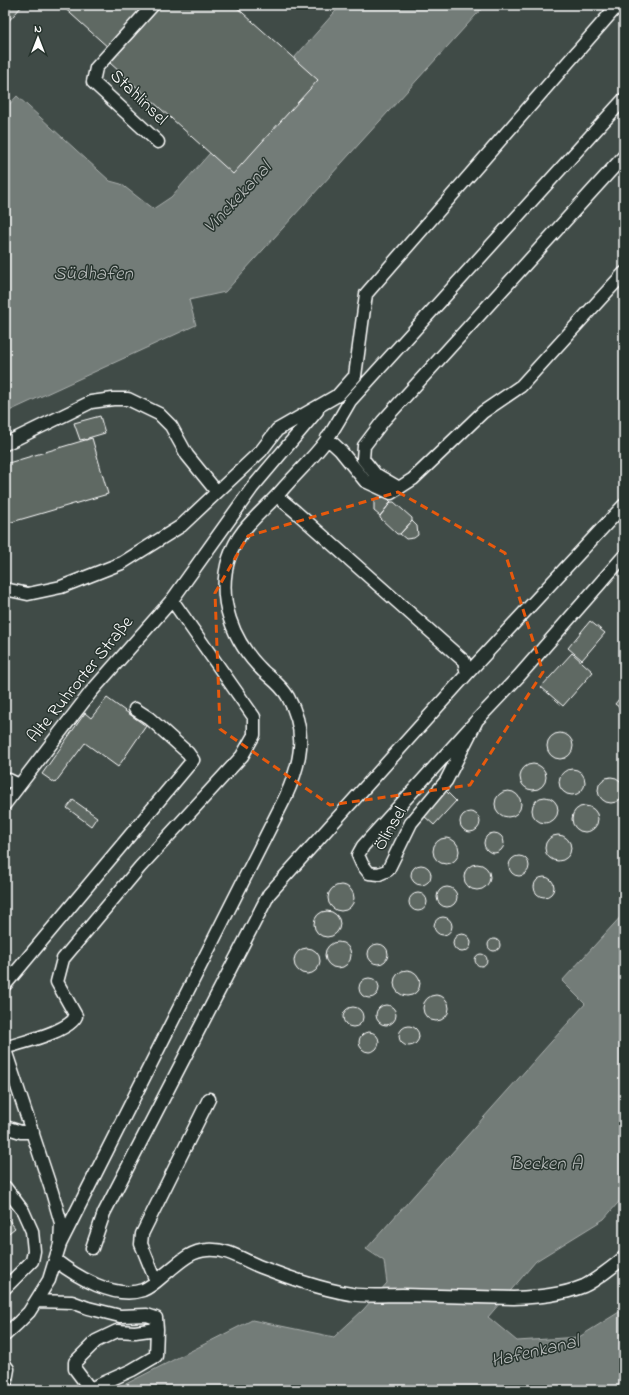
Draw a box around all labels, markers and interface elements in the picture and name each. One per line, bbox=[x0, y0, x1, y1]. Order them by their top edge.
north arrow bbox=[18, 18, 58, 58]
text: N bbox=[34, 21, 42, 37]
street label: Stahlinsel bbox=[103, 64, 173, 132]
water label: Vinckekanal bbox=[198, 154, 280, 240]
water label: Südhafen bbox=[53, 261, 133, 288]
street label: Alte Ruhrorter Straße bbox=[22, 610, 141, 749]
street label: Ölinsel bbox=[368, 802, 414, 856]
water label: Becken A bbox=[510, 1151, 583, 1178]
water label: Hafenkanal bbox=[488, 1328, 584, 1375]

